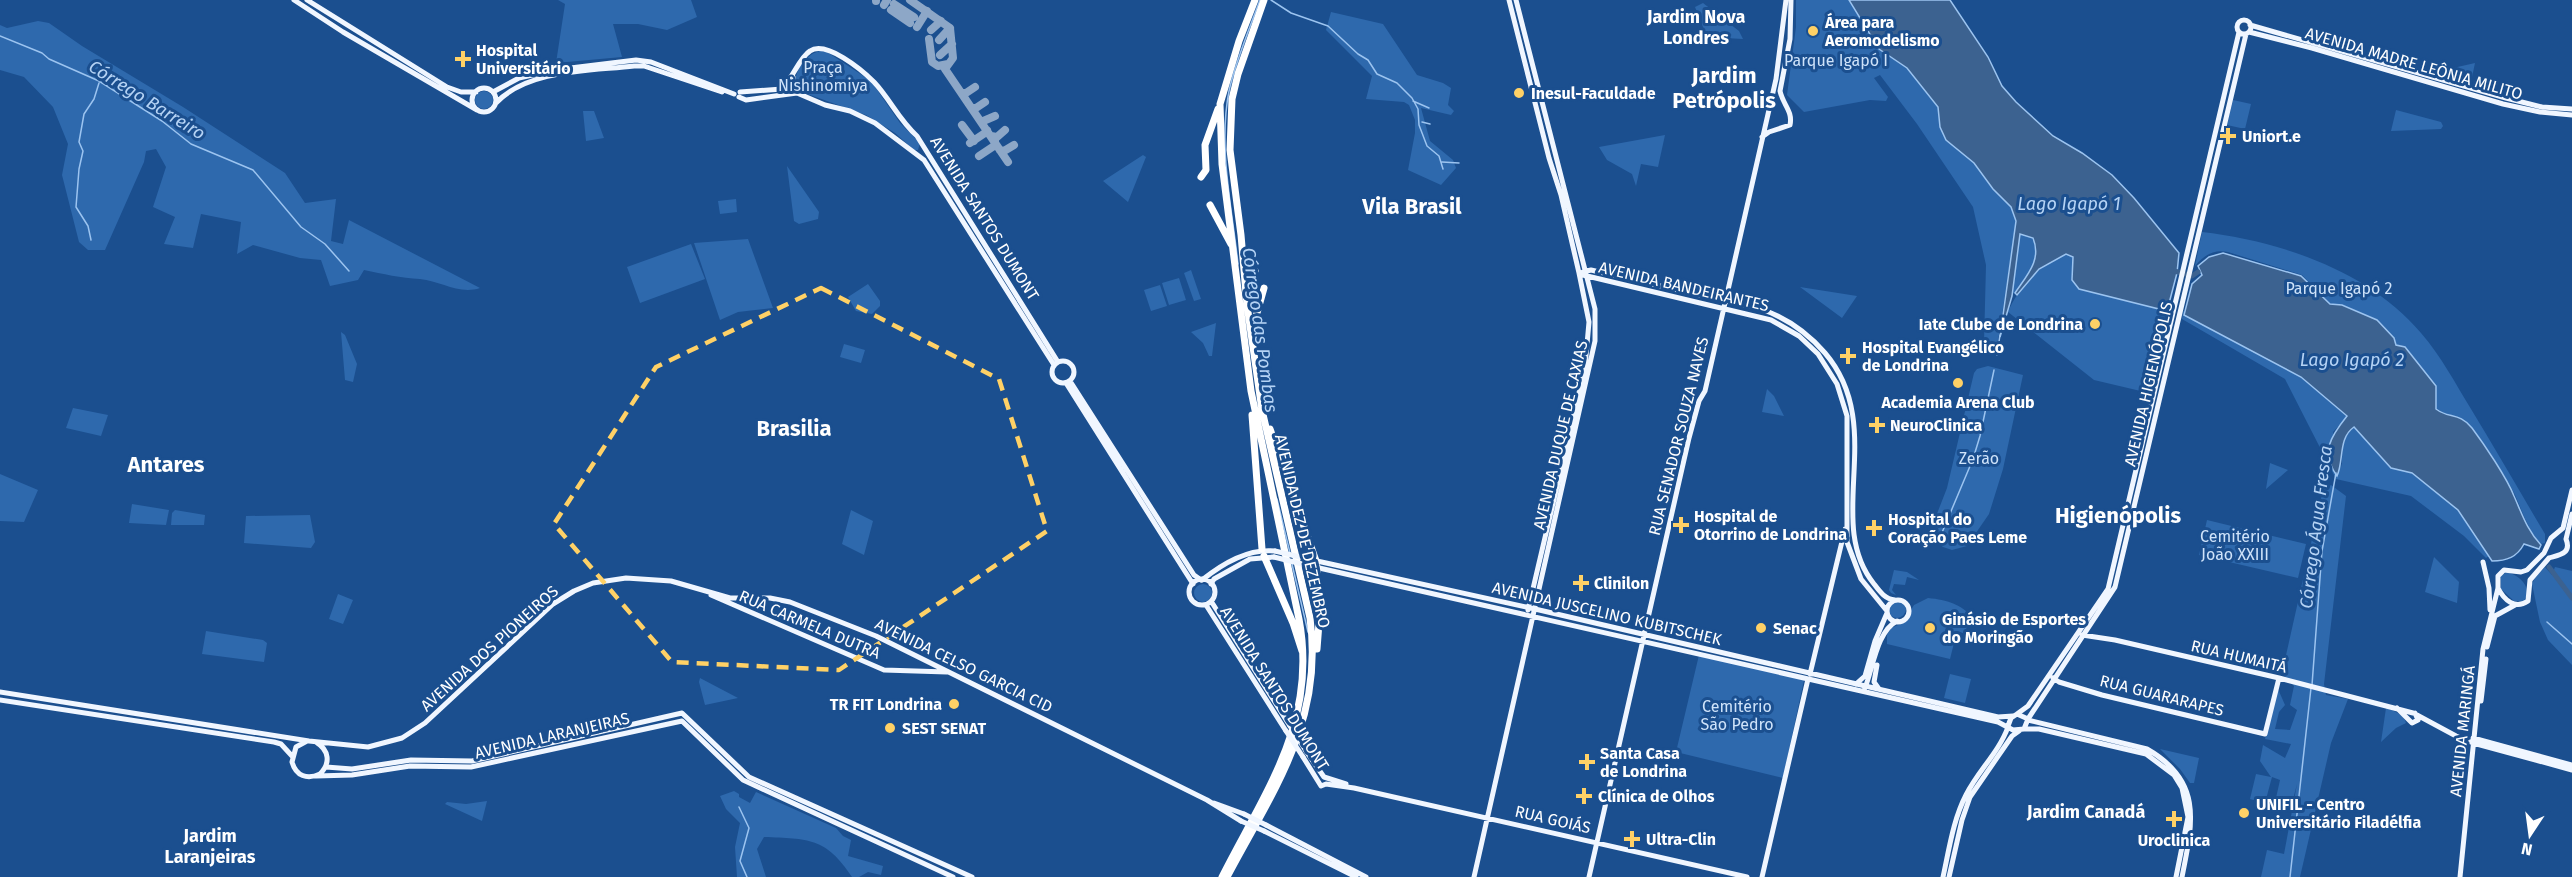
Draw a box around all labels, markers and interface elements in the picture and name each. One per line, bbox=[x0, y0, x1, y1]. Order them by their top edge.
district label: Jardim Nova Londres bbox=[1646, 6, 1745, 49]
place label: Área para Aeromodelismo bbox=[1824, 12, 1940, 50]
street label: AVENIDA MADRE LEÔNIA MILITO bbox=[2303, 22, 2525, 104]
marker: Área para Aeromodelismo bbox=[1806, 24, 1820, 38]
place label: Hospital Universitário bbox=[476, 41, 571, 78]
marker: Hospital Universitário bbox=[454, 50, 472, 68]
park label: Parque Igapó I bbox=[1784, 51, 1888, 70]
water label: Córrego Barreiro bbox=[85, 55, 209, 145]
park label: Praça Nishinomiya bbox=[778, 58, 868, 95]
district label: Jardim Petrópolis bbox=[1672, 62, 1776, 114]
place label: Inesul-Faculdade bbox=[1531, 84, 1656, 103]
marker: Inesul-Faculdade bbox=[1512, 86, 1526, 100]
marker: Uniort.e bbox=[2219, 127, 2237, 145]
place label: Uniort.e bbox=[2242, 127, 2301, 146]
street label: AVENIDA SANTOS DUMONT bbox=[926, 133, 1043, 304]
district label: Vila Brasil bbox=[1361, 193, 1462, 220]
water label: Lago Igapó 1 bbox=[2017, 193, 2121, 215]
water label: Córrego das Pombas bbox=[1238, 246, 1282, 414]
street label: AVENIDA BANDEIRANTES bbox=[1597, 258, 1771, 315]
park label: Parque Igapó 2 bbox=[2285, 279, 2393, 298]
street label: AVENIDA HIGIENÓPOLIS bbox=[2119, 299, 2177, 468]
place label: Iate Clube de Londrina bbox=[1919, 315, 2083, 334]
marker: Iate Clube de Londrina bbox=[2088, 317, 2102, 331]
street label: RUA SENADOR SOUZA NAVES bbox=[1645, 335, 1712, 537]
street label: AVENIDA DUQUE DE CAXIAS bbox=[1529, 338, 1592, 531]
place label: Hospital Evangélico de Londrina bbox=[1862, 338, 2004, 375]
marker: Hospital Evangélico de Londrina bbox=[1839, 347, 1857, 365]
water label: Lago Igapó 2 bbox=[2300, 349, 2404, 371]
marker: Academia Arena Club bbox=[1951, 376, 1965, 390]
place label: Academia Arena Club bbox=[1880, 393, 2035, 412]
district label: Brasilia bbox=[756, 415, 832, 442]
marker: NeuroClinica bbox=[1868, 416, 1886, 434]
place label: NeuroClinica bbox=[1890, 416, 1982, 435]
street label: AVENIDA DEZ DE DEZEMBRO bbox=[1271, 432, 1334, 630]
water label: Córrego Água Fresca bbox=[2294, 444, 2337, 610]
park label: Zerão bbox=[1959, 449, 1999, 468]
district label: Antares bbox=[127, 451, 205, 478]
district label: Higienópolis bbox=[2055, 502, 2181, 529]
place label: Hospital de Otorrino de Londrina bbox=[1694, 507, 1847, 544]
place label: Hospital do Coração Paes Leme bbox=[1888, 510, 2027, 548]
marker: Hospital de Otorrino de Londrina bbox=[1672, 516, 1690, 534]
marker: Hospital do Coração Paes Leme bbox=[1865, 519, 1883, 537]
park label: Cemitério João XXIII bbox=[2200, 527, 2270, 564]
marker: Clinilon bbox=[1572, 574, 1590, 592]
place label: Clinilon bbox=[1594, 574, 1649, 593]
street label: AVENIDA JUSCELINO KUBITSCHEK bbox=[1490, 578, 1724, 649]
street label: AVENIDA DOS PIONEIROS bbox=[417, 581, 562, 715]
street label: RUA CARMELA DUTRA bbox=[736, 586, 884, 663]
street label: AVENIDA SANTOS DUMONT bbox=[1216, 603, 1333, 774]
place label: Ginásio de Esportes do Moringão bbox=[1942, 610, 2086, 647]
street label: AVENIDA CELSO GARCIA CID bbox=[872, 614, 1055, 717]
place label: Senac bbox=[1773, 619, 1817, 638]
marker: Senac bbox=[1754, 621, 1768, 635]
marker: Ginásio de Esportes do Moringão bbox=[1923, 621, 1937, 635]
street label: RUA HUMAITÁ bbox=[2189, 635, 2290, 677]
street label: AVENIDA MARINGÁ bbox=[2445, 664, 2479, 798]
street label: RUA GUARARAPES bbox=[2098, 671, 2226, 720]
place label: TR FIT Londrina bbox=[830, 695, 942, 714]
marker: TR FIT Londrina bbox=[947, 697, 961, 711]
park label: Cemitério São Pedro bbox=[1700, 697, 1774, 734]
street label: AVENIDA LARANJEIRAS bbox=[473, 708, 632, 763]
place label: SEST SENAT bbox=[902, 719, 986, 738]
marker: SEST SENAT bbox=[883, 721, 897, 735]
place label: Santa Casa de Londrina bbox=[1600, 744, 1687, 781]
marker: Santa Casa de Londrina bbox=[1578, 753, 1596, 771]
marker: Clínica de Olhos bbox=[1575, 787, 1593, 805]
place label: Clínica de Olhos bbox=[1598, 787, 1715, 806]
place label: UNIFIL - Centro Universitário Filadélfia bbox=[2256, 795, 2421, 832]
street label: RUA GOIÁS bbox=[1513, 801, 1593, 837]
district label: Jardim Canadá bbox=[2026, 801, 2145, 823]
north arrow bbox=[2500, 805, 2560, 865]
marker: UNIFIL - Centro Universitário Filadélfia bbox=[2237, 806, 2251, 820]
marker: Uroclinica bbox=[2165, 810, 2183, 828]
district label: Jardim Laranjeiras bbox=[165, 825, 256, 868]
marker: Ultra-Clin bbox=[1623, 830, 1641, 848]
place label: Ultra-Clin bbox=[1646, 830, 1716, 849]
place label: Uroclinica bbox=[2138, 831, 2211, 850]
text: N bbox=[2519, 839, 2534, 860]

